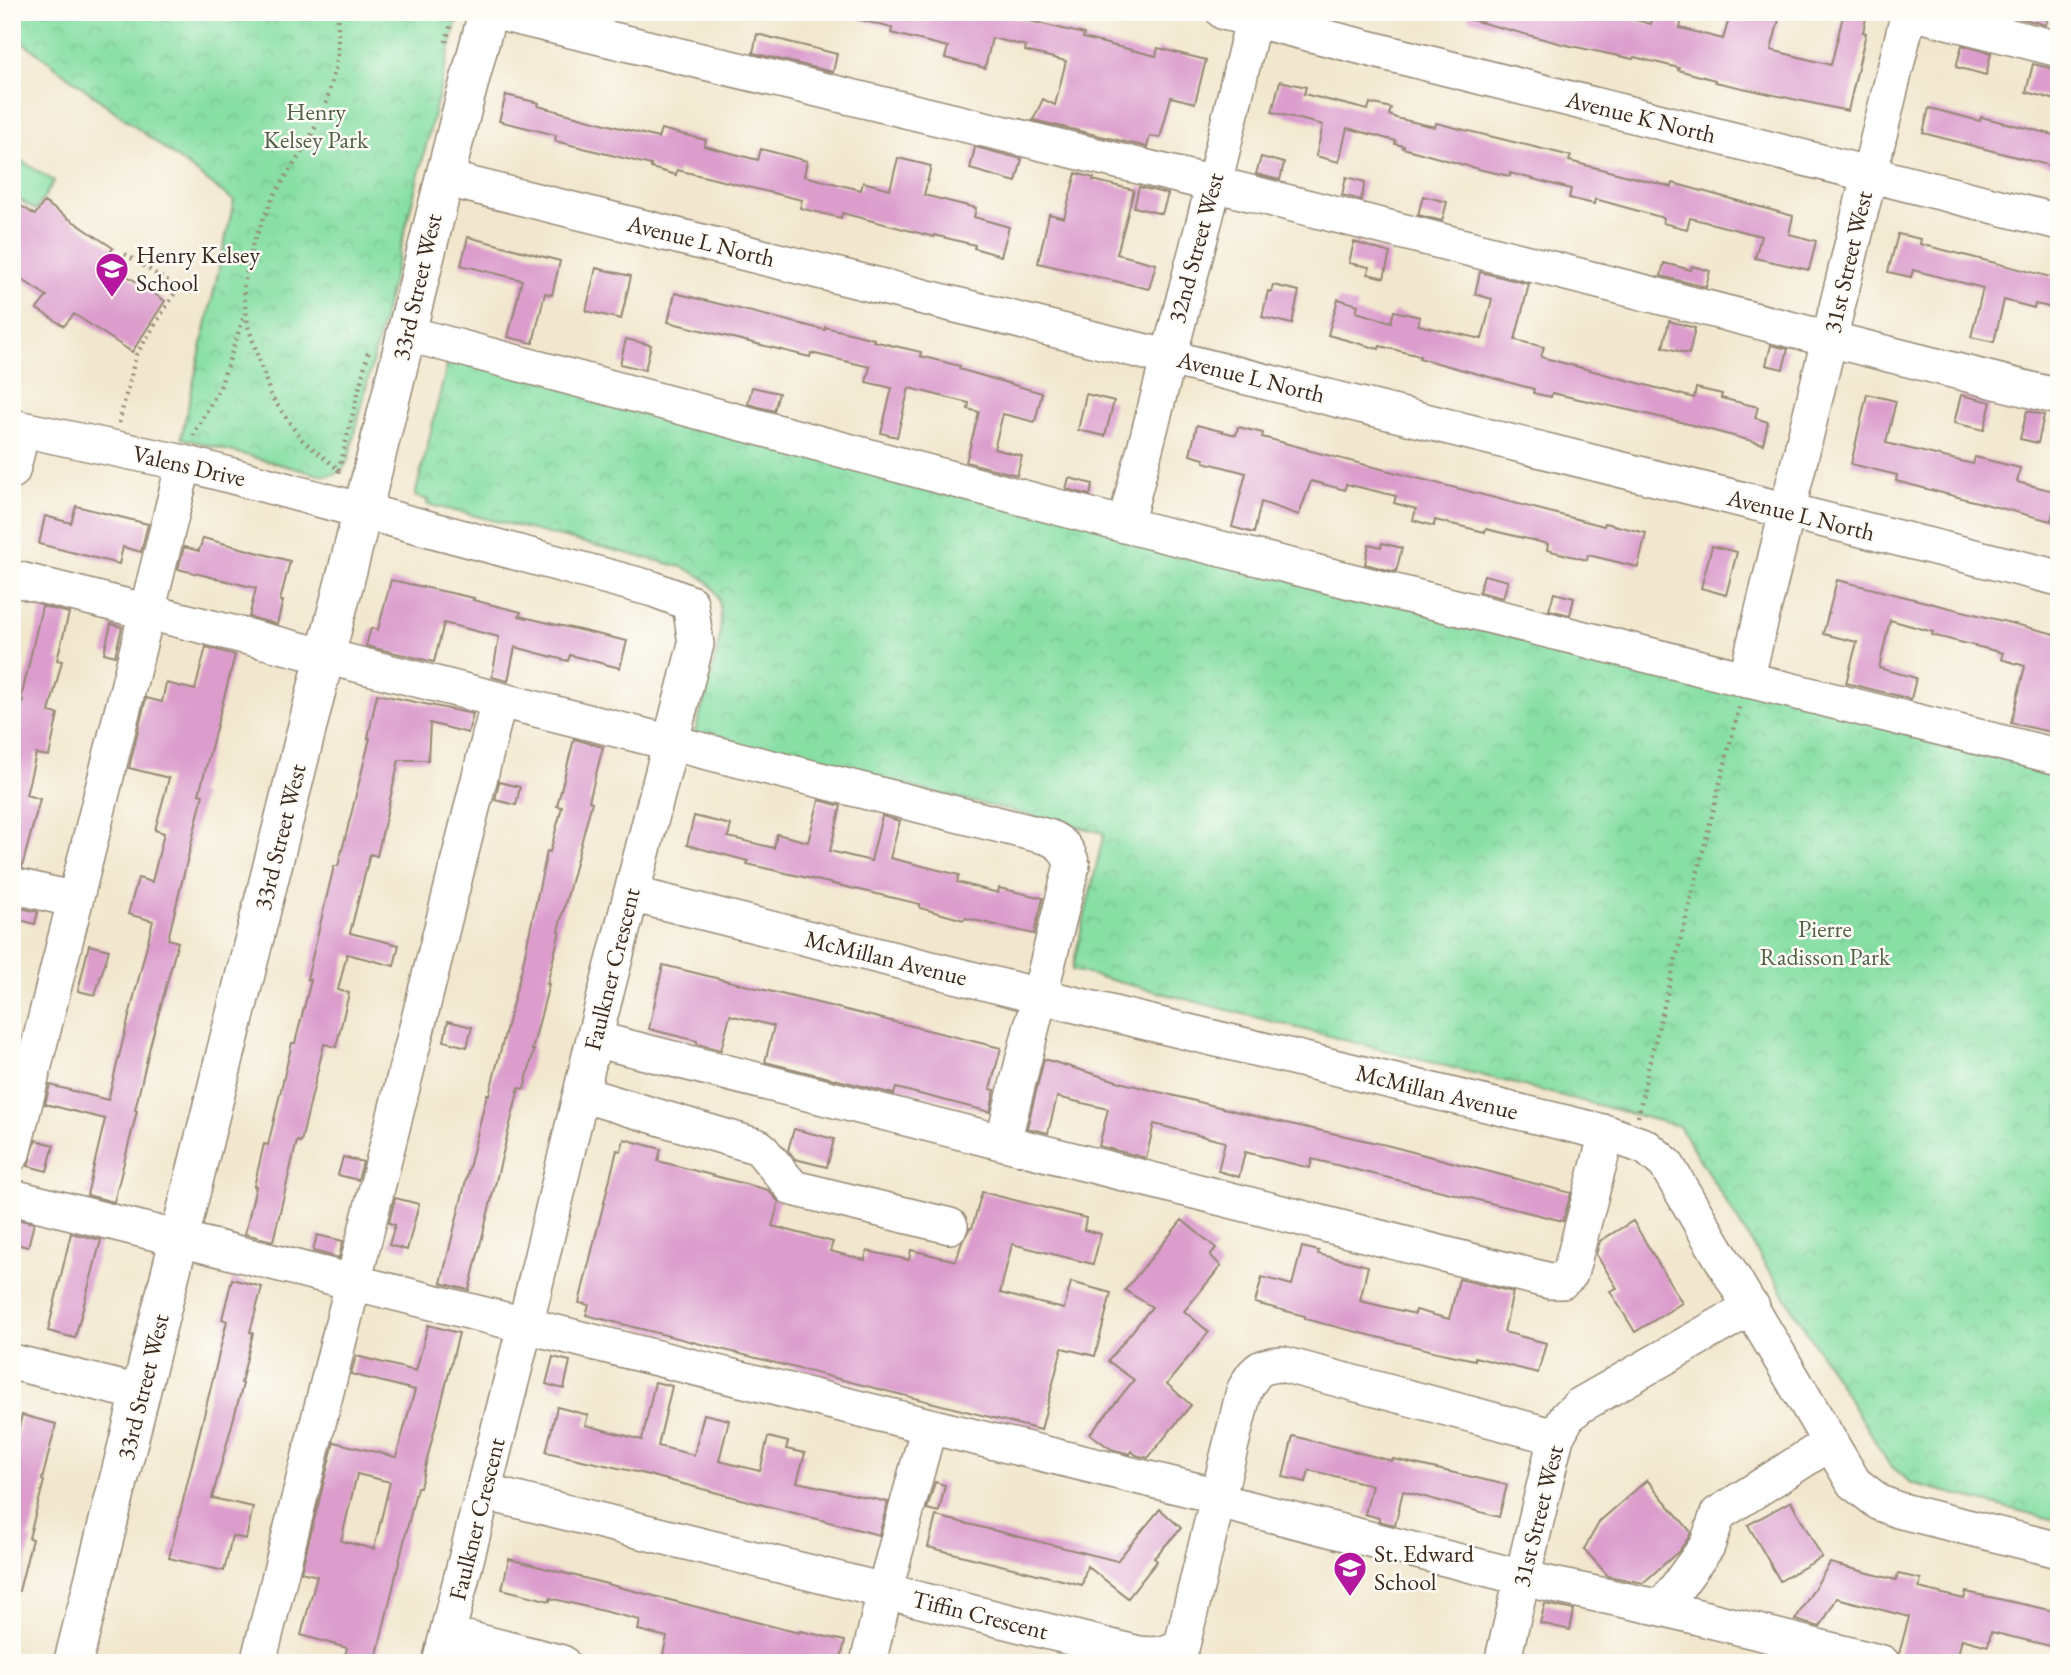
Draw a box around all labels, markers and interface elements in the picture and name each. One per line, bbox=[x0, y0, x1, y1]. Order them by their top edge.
street label: Avenue K North bbox=[1562, 83, 1719, 150]
park label: Henry Kelsey Park bbox=[264, 96, 369, 155]
street label: 32nd Street West bbox=[1161, 169, 1231, 326]
street label: 31st Street West bbox=[1816, 187, 1879, 336]
street label: Avenue L North bbox=[623, 207, 778, 274]
street label: 33rd Street West bbox=[385, 210, 449, 363]
place label: Henry Kelsey School bbox=[136, 239, 260, 298]
school or university icon: Henry Kelsey School bbox=[93, 250, 131, 299]
street label: Avenue L North bbox=[1173, 343, 1328, 410]
street label: Valens Drive bbox=[130, 437, 249, 494]
street label: Avenue L North bbox=[1723, 481, 1878, 548]
street label: 33rd Street West bbox=[246, 760, 313, 913]
street label: Faulkner Crescent bbox=[576, 884, 647, 1053]
park label: Pierre Radisson Park bbox=[1760, 913, 1891, 972]
street label: McMillan Avenue bbox=[802, 922, 970, 993]
street label: McMillan Avenue bbox=[1353, 1056, 1521, 1127]
street label: 33rd Street West bbox=[109, 1310, 176, 1463]
street label: Faulkner Crescent bbox=[441, 1434, 512, 1603]
street label: 31st Street West bbox=[1505, 1441, 1570, 1590]
place label: St. Edward School bbox=[1374, 1538, 1475, 1597]
school or university icon: St. Edward School bbox=[1331, 1549, 1369, 1598]
street label: Tiffin Crescent bbox=[909, 1583, 1052, 1646]

